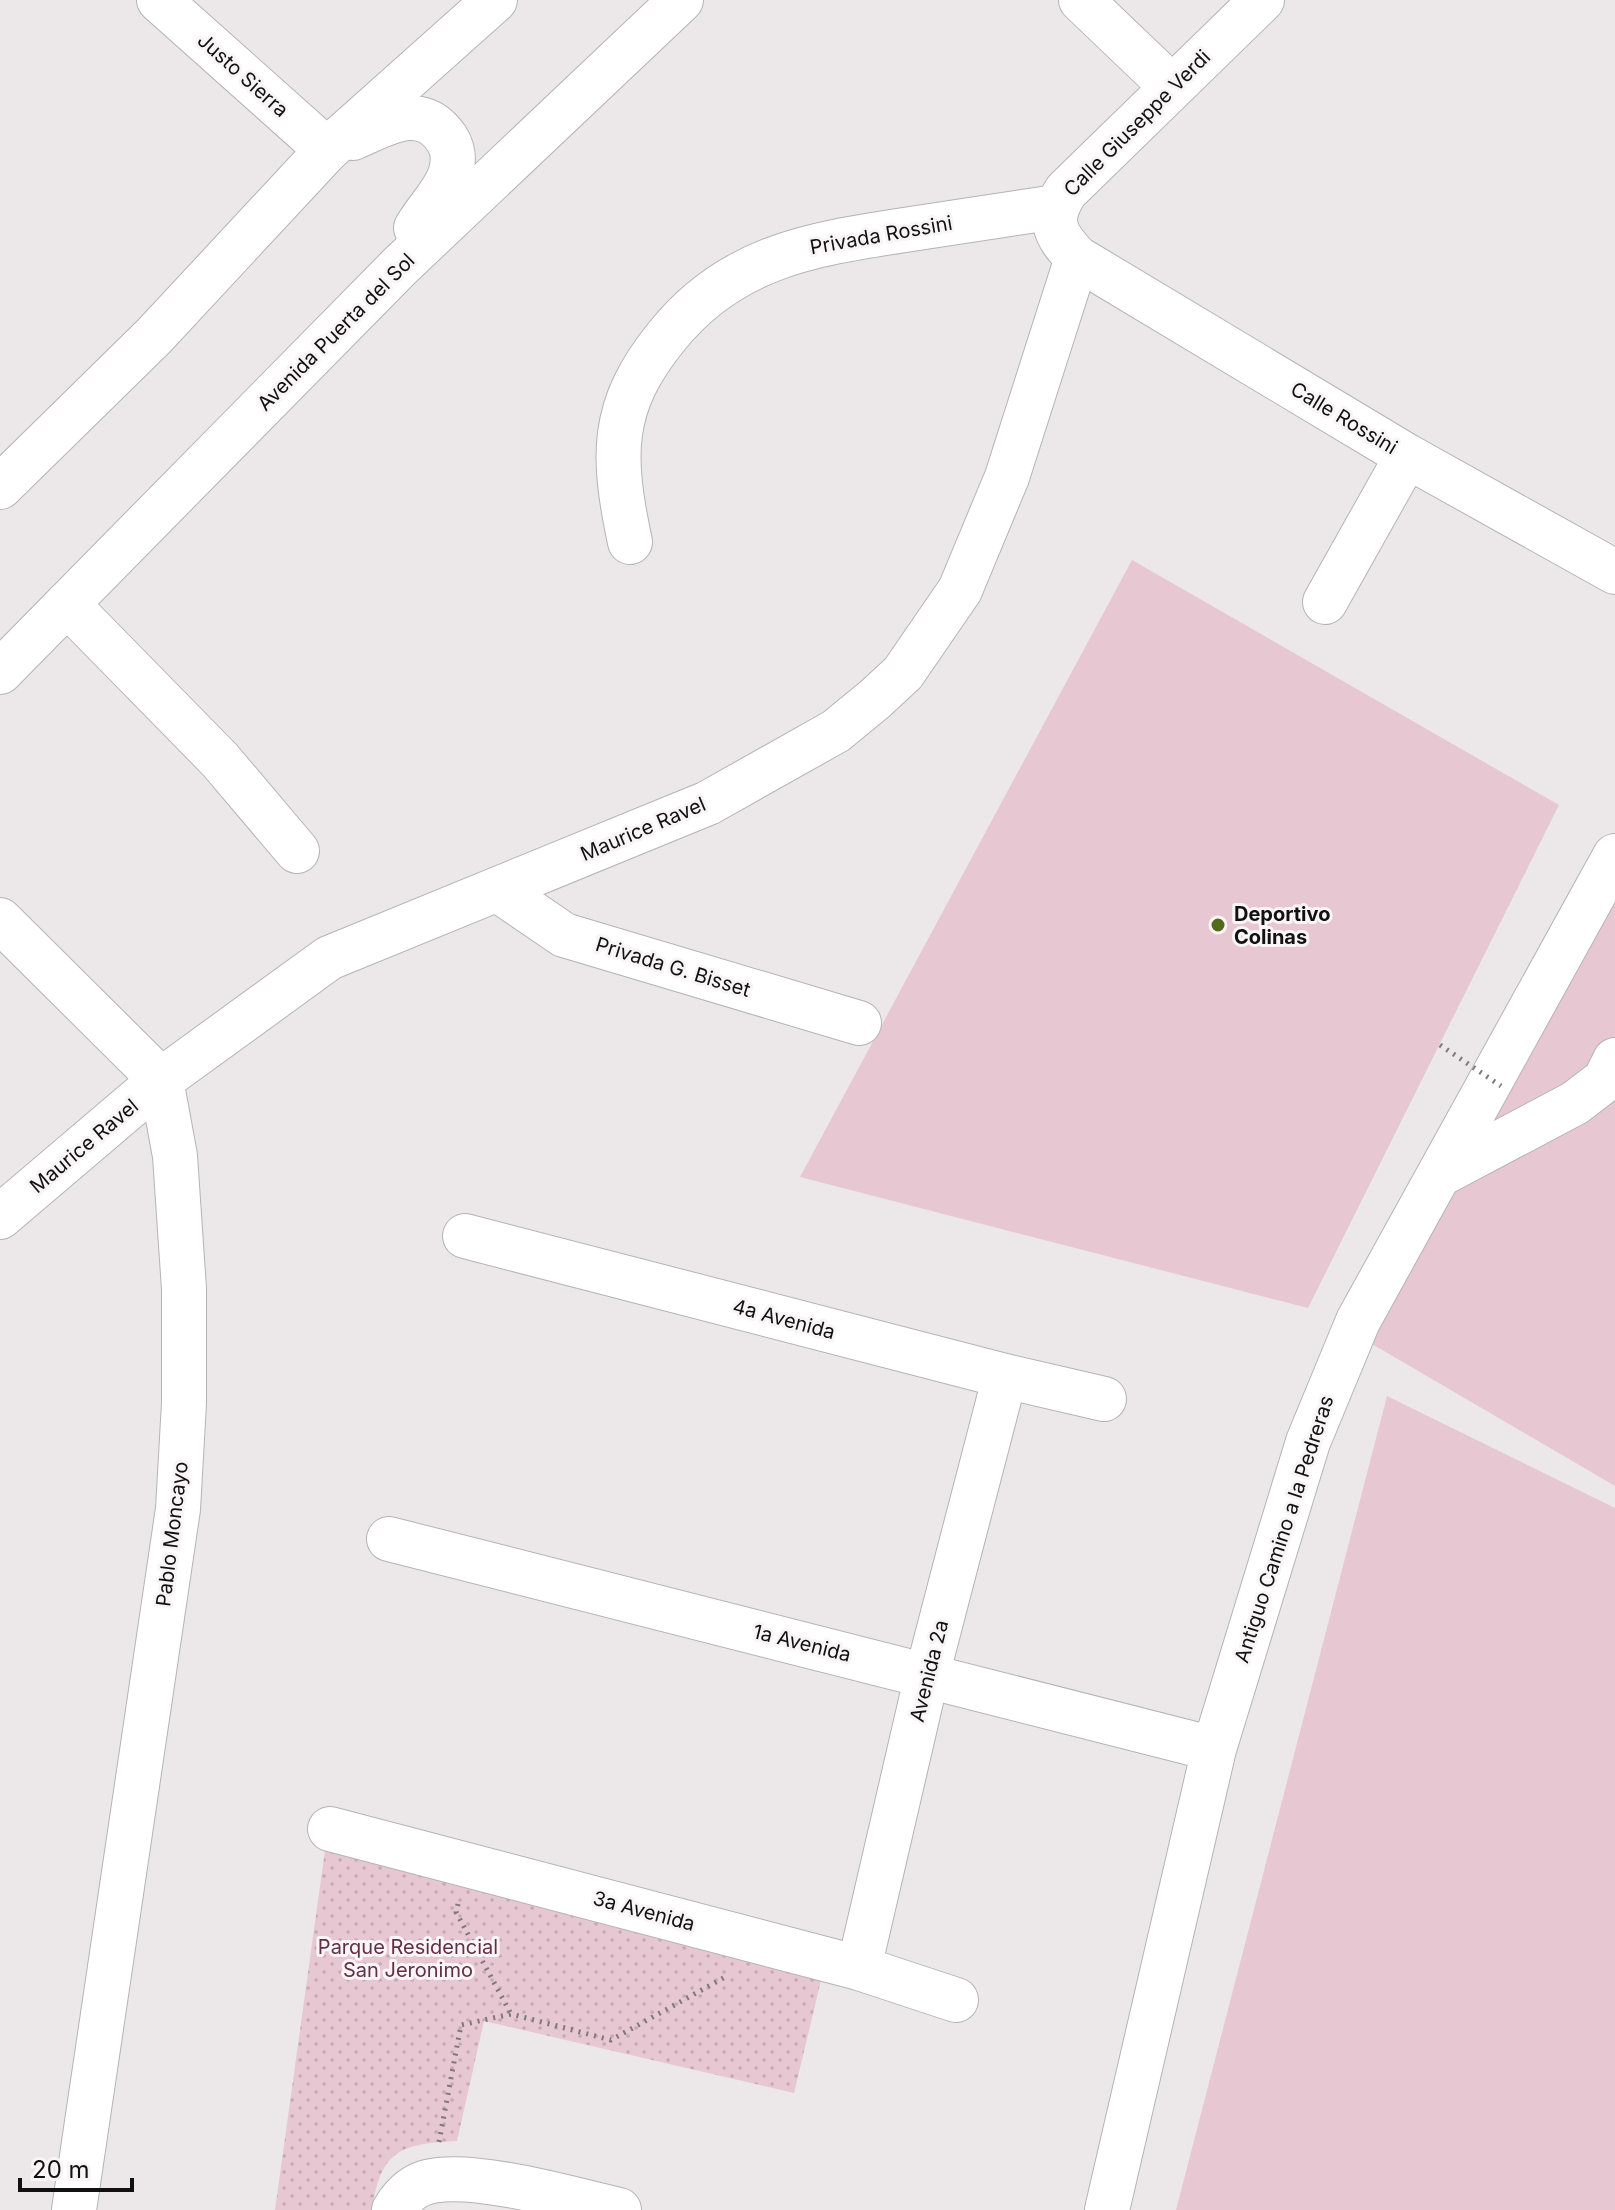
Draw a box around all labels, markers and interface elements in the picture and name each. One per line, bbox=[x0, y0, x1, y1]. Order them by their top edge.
street label: Justo Sierra bbox=[193, 28, 293, 122]
street label: Calle Giuseppe Verdi bbox=[1059, 45, 1215, 201]
street label: Privada Rossini bbox=[808, 211, 954, 259]
street label: Avenida Puerta del Sol bbox=[252, 248, 420, 416]
street label: Calle Rossini bbox=[1286, 377, 1402, 459]
street label: Maurice Ravel bbox=[577, 792, 709, 866]
place label: Deportivo Colinas bbox=[1234, 902, 1330, 949]
marker: Deportivo Colinas bbox=[1209, 916, 1227, 934]
street label: Privada G. Bisset bbox=[593, 932, 754, 1002]
street label: Maurice Ravel bbox=[25, 1094, 143, 1198]
street label: 4a Avenida bbox=[730, 1294, 838, 1344]
street label: Antiguo Camino a la Pedreras bbox=[1229, 1392, 1339, 1666]
street label: Pablo Moncayo bbox=[151, 1460, 193, 1608]
street label: Avenida 2a bbox=[905, 1618, 953, 1724]
street label: 1a Avenida bbox=[751, 1619, 853, 1667]
street label: 3a Avenida bbox=[591, 1886, 697, 1936]
park label: Parque Residencial San Jeronimo bbox=[318, 1935, 498, 1982]
scale bar bbox=[20, 2142, 132, 2192]
text: 20 m bbox=[32, 2155, 90, 2184]

